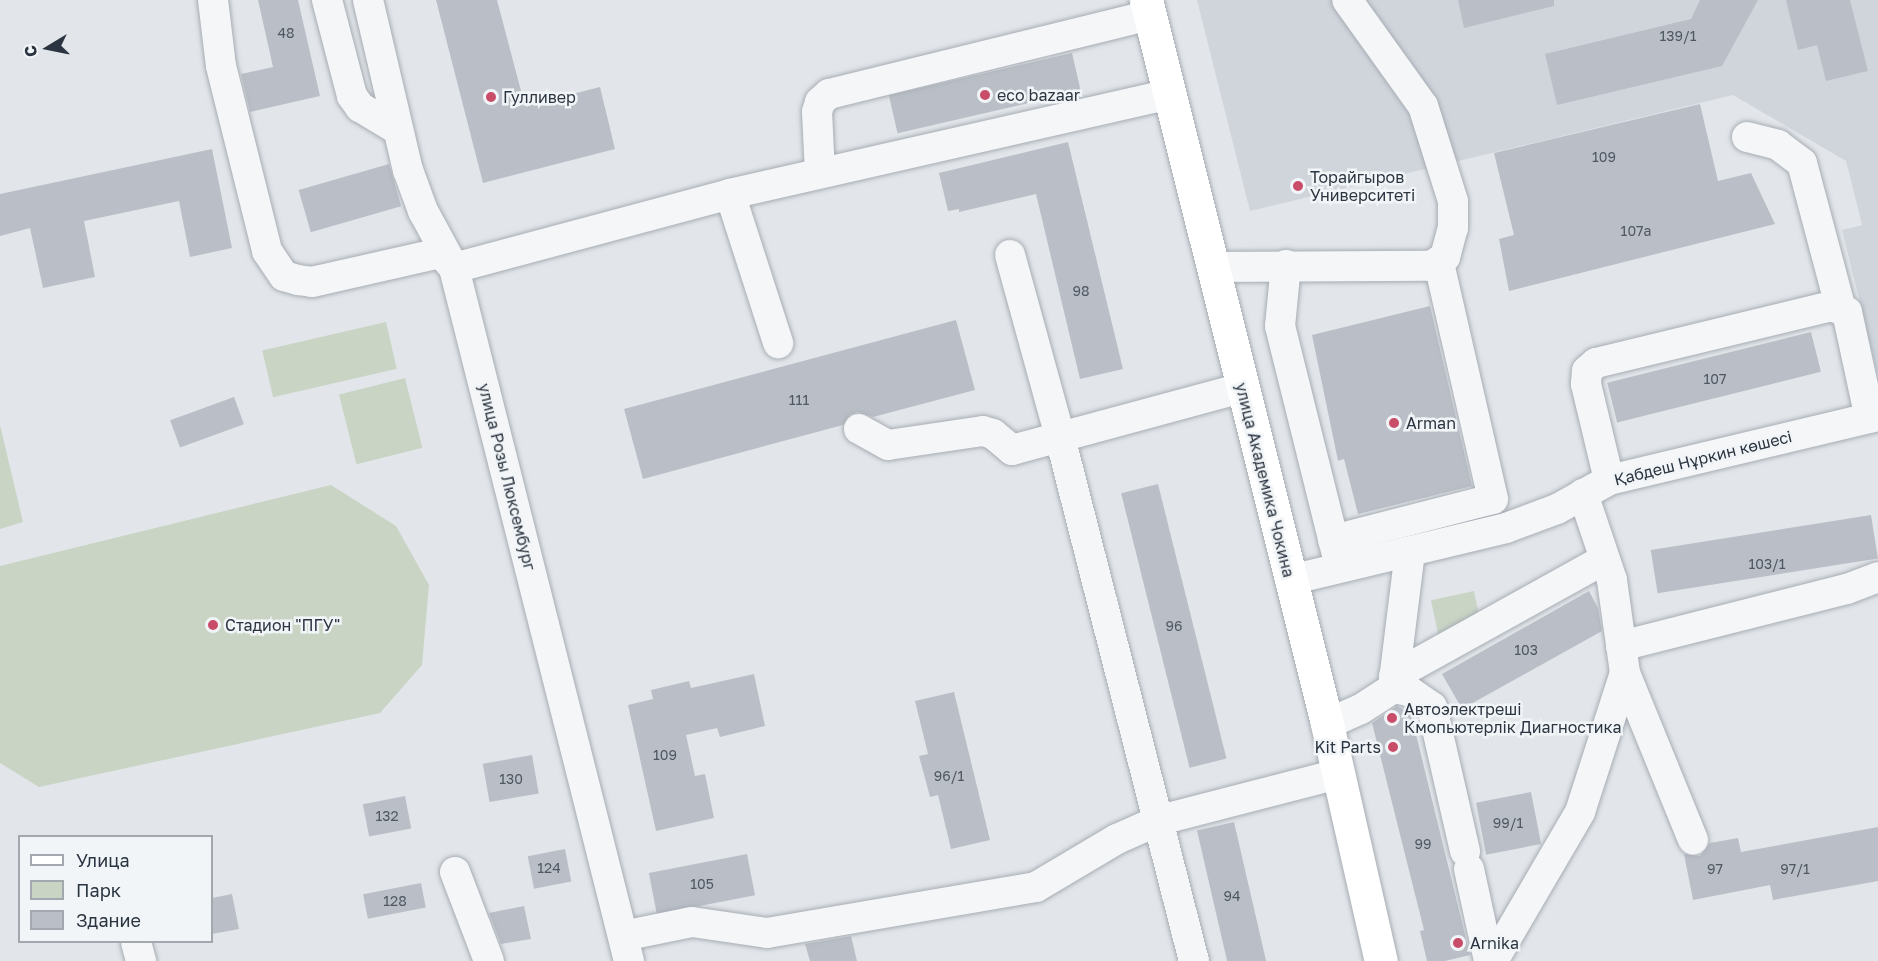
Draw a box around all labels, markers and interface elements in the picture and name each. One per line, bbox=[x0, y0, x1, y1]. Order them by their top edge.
north arrow bbox=[18, 18, 78, 78]
house number: 48 bbox=[277, 25, 295, 41]
house number: 139/1 bbox=[1660, 28, 1696, 44]
text: С bbox=[19, 44, 41, 58]
place label: eco bazaar bbox=[997, 85, 1080, 105]
place label: Гулливер bbox=[503, 87, 576, 107]
marker: eco bazaar bbox=[978, 88, 992, 102]
marker: Гулливер bbox=[484, 90, 498, 104]
house number: 109 bbox=[1592, 149, 1616, 165]
place label: Торайгыров Университеті bbox=[1310, 167, 1415, 205]
marker: Торайгыров Университеті bbox=[1291, 179, 1305, 193]
house number: 107а bbox=[1621, 223, 1651, 239]
house number: 98 bbox=[1072, 283, 1090, 299]
house number: 107 bbox=[1704, 371, 1726, 387]
street label: улица Розы Люксембург bbox=[474, 381, 540, 573]
street label: улица Академика Чокина bbox=[1231, 381, 1299, 579]
house number: 111 bbox=[789, 392, 809, 408]
place label: Arman bbox=[1406, 413, 1456, 433]
marker: Arman bbox=[1387, 416, 1401, 430]
street label: Қабдеш Нұркин көшесі bbox=[1612, 427, 1794, 489]
house number: 103/1 bbox=[1748, 556, 1786, 572]
place label: Стадион "ПГУ" bbox=[225, 615, 340, 635]
marker: Стадион "ПГУ" bbox=[206, 618, 220, 632]
house number: 96 bbox=[1166, 618, 1182, 634]
house number: 103 bbox=[1514, 642, 1538, 658]
place label: Автоэлектреші Кмопьютерлік Диагностика bbox=[1404, 699, 1622, 737]
marker: Автоэлектреші Кмопьютерлік Диагностика bbox=[1385, 711, 1399, 725]
place label: Kit Parts bbox=[1314, 737, 1381, 757]
marker: Kit Parts bbox=[1386, 740, 1400, 754]
house number: 109 bbox=[653, 747, 677, 763]
house number: 96/1 bbox=[934, 768, 964, 784]
house number: 130 bbox=[499, 771, 523, 787]
house number: 132 bbox=[375, 808, 399, 824]
house number: 99/1 bbox=[1493, 815, 1523, 831]
legend bbox=[18, 835, 213, 943]
house number: 99 bbox=[1415, 836, 1431, 852]
text: Улица bbox=[76, 849, 130, 871]
house number: 124 bbox=[537, 860, 561, 876]
house number: 97 bbox=[1707, 861, 1723, 877]
house number: 97/1 bbox=[1780, 861, 1810, 877]
house number: 105 bbox=[690, 876, 714, 892]
text: Парк bbox=[76, 879, 121, 901]
house number: 94 bbox=[1223, 888, 1241, 904]
house number: 128 bbox=[383, 893, 407, 909]
text: Здание bbox=[76, 909, 141, 931]
place label: Arnika bbox=[1470, 933, 1519, 953]
marker: Arnika bbox=[1451, 936, 1465, 950]

